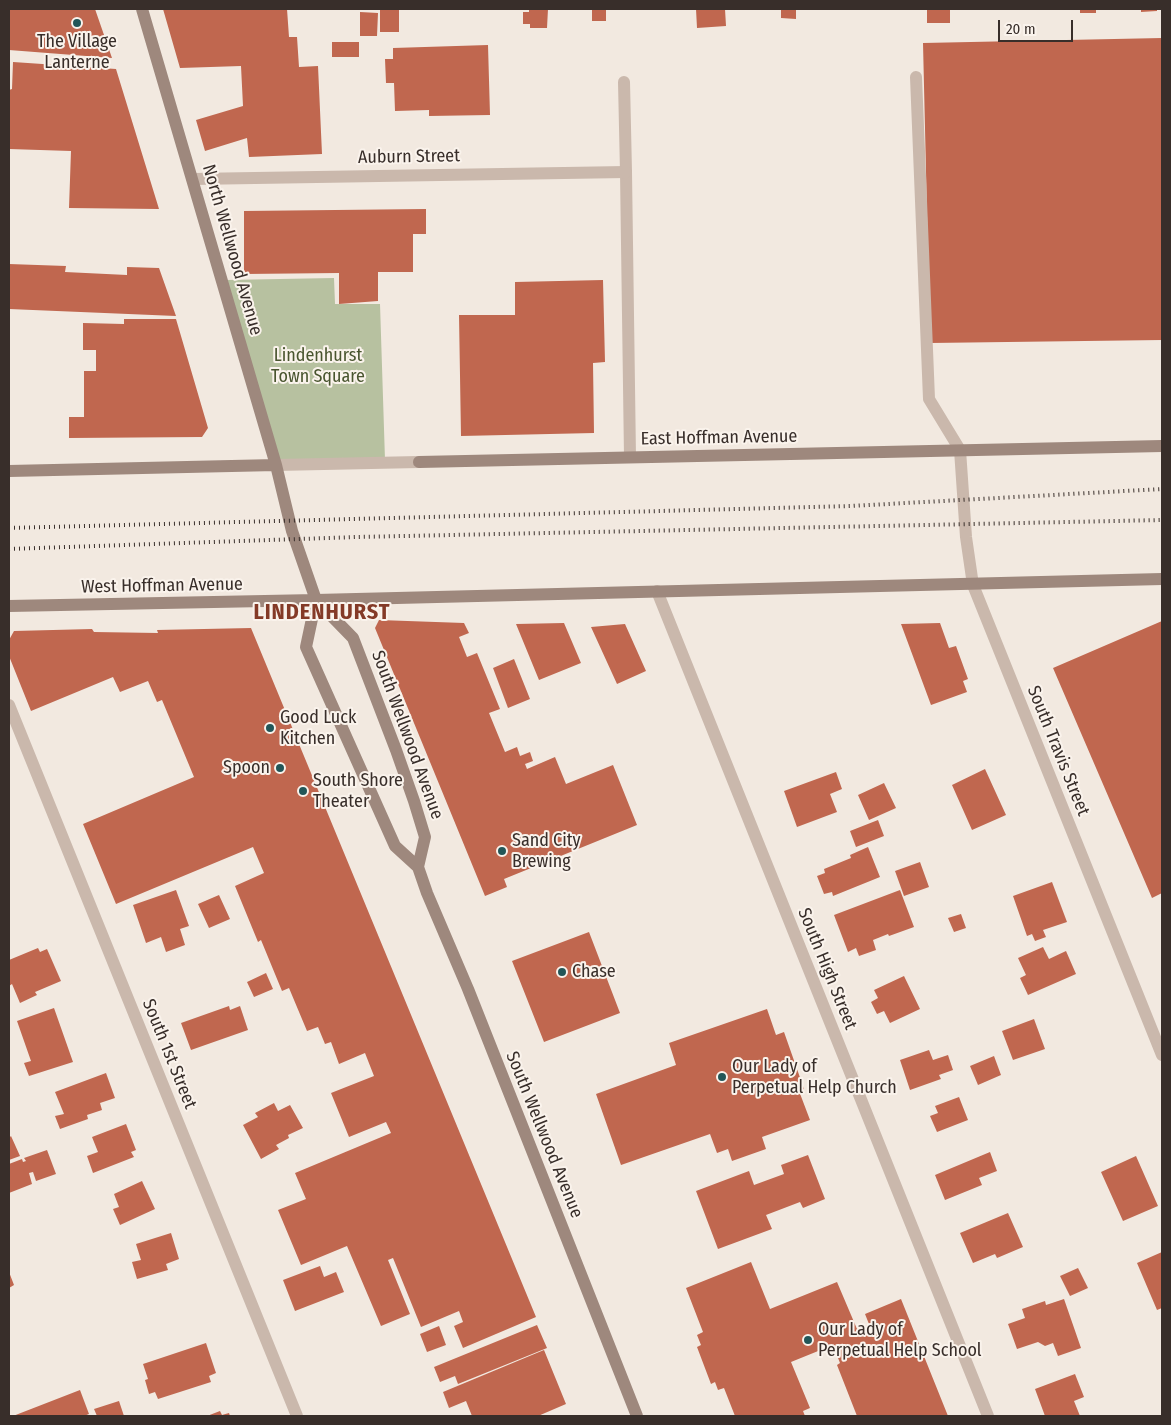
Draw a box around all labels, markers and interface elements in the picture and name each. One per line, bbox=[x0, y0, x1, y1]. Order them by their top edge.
scale bar bbox=[1001, 10, 1076, 42]
marker: The Village Lanterne bbox=[71, 17, 83, 29]
text: 20 m bbox=[1006, 20, 1036, 38]
place label: The Village Lanterne bbox=[37, 31, 117, 74]
street label: Auburn Street bbox=[358, 145, 460, 169]
street label: North Wellwood Avenue bbox=[197, 162, 267, 338]
park label: Lindenhurst Town Square bbox=[271, 345, 365, 388]
street label: East Hoffman Avenue bbox=[641, 426, 797, 450]
street label: West Hoffman Avenue bbox=[81, 574, 243, 598]
district label: LINDENHURST bbox=[252, 600, 392, 626]
street label: South Wellwood Avenue bbox=[366, 648, 448, 822]
street label: South Travis Street bbox=[1022, 683, 1094, 819]
place label: Good Luck Kitchen bbox=[280, 707, 356, 750]
marker: Good Luck Kitchen bbox=[264, 722, 276, 734]
place label: Spoon bbox=[223, 757, 270, 779]
marker: Spoon bbox=[274, 762, 286, 774]
place label: South Shore Theater bbox=[313, 770, 403, 812]
marker: South Shore Theater bbox=[297, 785, 309, 797]
place label: Sand City Brewing bbox=[512, 830, 581, 872]
marker: Sand City Brewing bbox=[496, 845, 508, 857]
street label: South High Street bbox=[793, 905, 861, 1033]
place label: Chase bbox=[572, 961, 616, 983]
marker: Chase bbox=[556, 966, 568, 978]
street label: South 1st Street bbox=[137, 996, 201, 1112]
street label: South Wellwood Avenue bbox=[501, 1049, 587, 1221]
place label: Our Lady of Perpetual Help Church bbox=[732, 1056, 897, 1098]
marker: Our Lady of Perpetual Help Church bbox=[716, 1071, 728, 1083]
place label: Our Lady of Perpetual Help School bbox=[818, 1319, 982, 1362]
marker: Our Lady of Perpetual Help School bbox=[802, 1334, 814, 1346]

